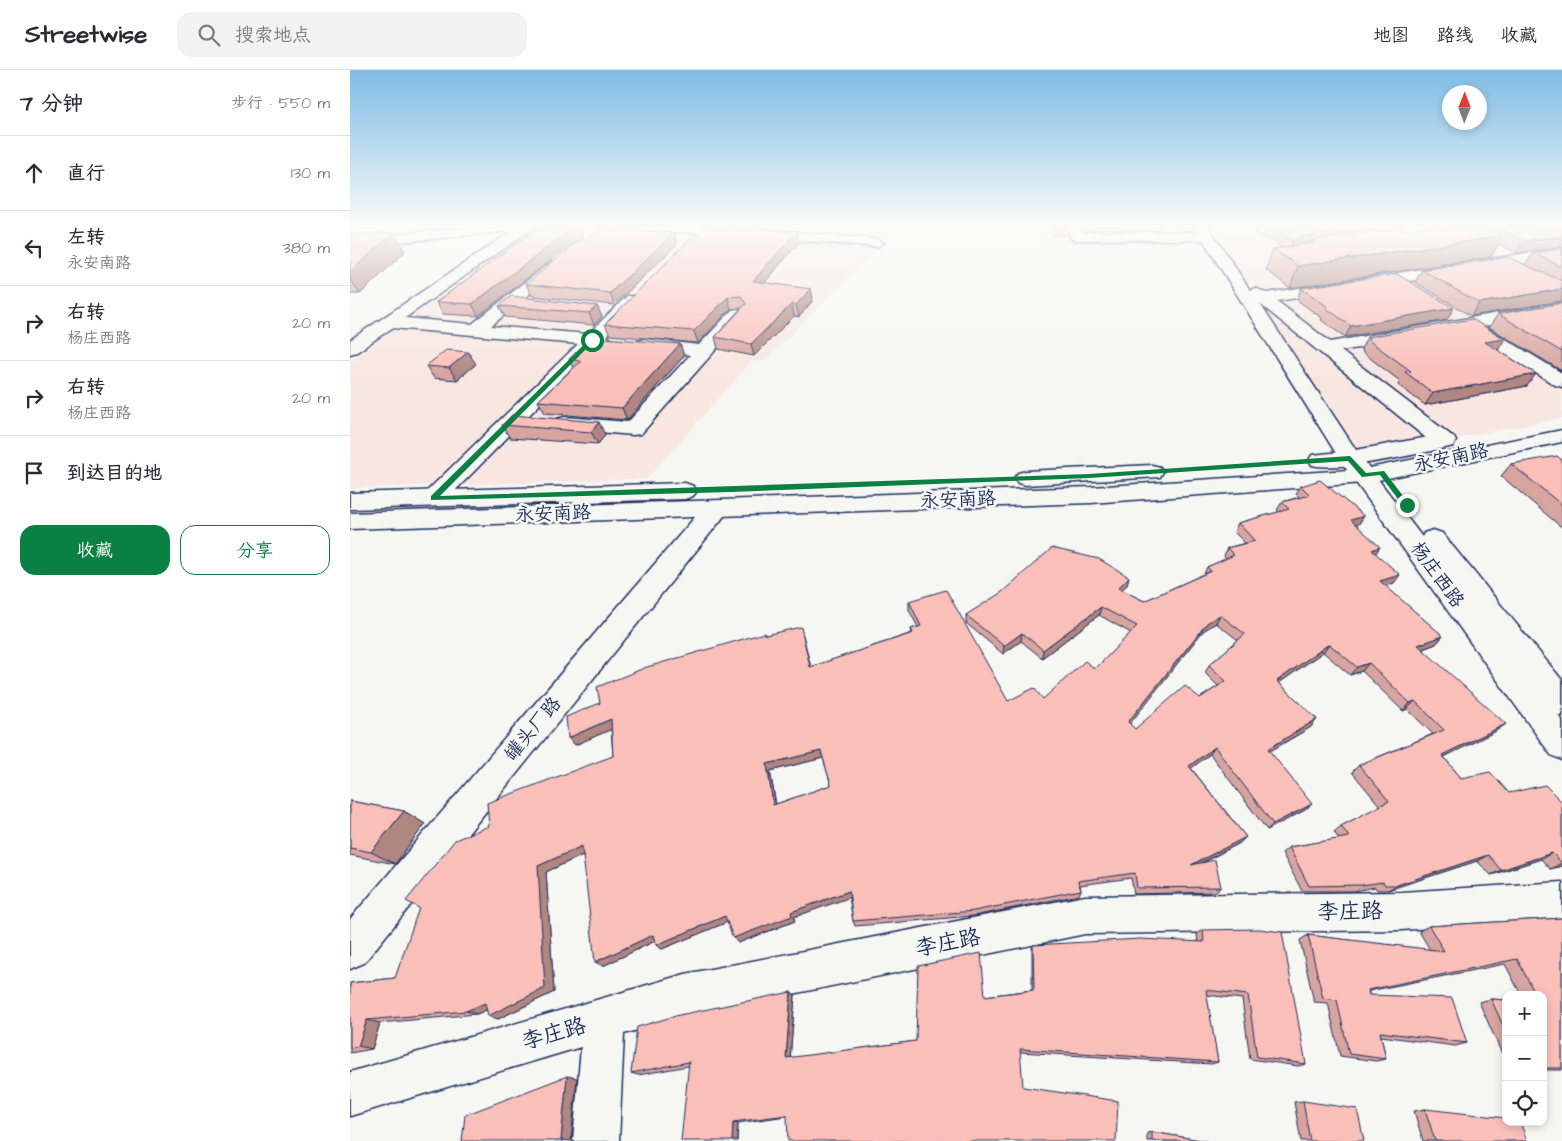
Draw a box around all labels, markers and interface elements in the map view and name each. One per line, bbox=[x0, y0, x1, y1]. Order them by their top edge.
search box bbox=[177, 12, 527, 57]
text: Streetwise bbox=[25, 18, 147, 52]
icon: search bbox=[195, 21, 223, 49]
text: 搜索地点 bbox=[235, 22, 311, 49]
text: 地图 bbox=[1373, 23, 1409, 48]
text: 路线 bbox=[1437, 23, 1473, 48]
text: 收藏 bbox=[1501, 23, 1537, 48]
north arrow bbox=[1442, 85, 1487, 130]
text: 7 分钟 bbox=[20, 89, 83, 118]
text: 步行 · 550 m bbox=[231, 92, 330, 114]
icon: ahead bbox=[20, 159, 48, 187]
text: 直行 bbox=[67, 160, 105, 187]
text: 130 m bbox=[291, 162, 330, 184]
text: 左转 bbox=[67, 224, 105, 251]
icon: left bbox=[20, 234, 48, 262]
text: 380 m bbox=[283, 237, 330, 259]
text: 永安南路 bbox=[67, 252, 131, 274]
text: 右转 bbox=[67, 299, 105, 326]
icon: right bbox=[20, 309, 48, 337]
text: 20 m bbox=[292, 312, 330, 334]
text: 杨庄西路 bbox=[67, 327, 131, 349]
route start bbox=[581, 329, 604, 352]
text: 右转 bbox=[67, 374, 105, 401]
icon: right bbox=[20, 384, 48, 412]
text: 20 m bbox=[292, 387, 330, 409]
text: 杨庄西路 bbox=[67, 402, 131, 424]
street label: 永安南路 bbox=[1411, 437, 1491, 479]
icon: arrive bbox=[20, 459, 48, 487]
text: 到达目的地 bbox=[67, 460, 162, 487]
street label: 永安南路 bbox=[920, 485, 996, 515]
route end bbox=[1396, 494, 1419, 517]
street label: 永安南路 bbox=[515, 499, 591, 529]
button: 收藏 bbox=[20, 525, 170, 575]
button: 分享 bbox=[180, 525, 330, 575]
street label: 杨庄西路 bbox=[1404, 536, 1470, 614]
street label: 罐头厂路 bbox=[498, 691, 568, 767]
street label: 李庄路 bbox=[1317, 896, 1383, 928]
street label: 李庄路 bbox=[913, 921, 983, 965]
map controls bbox=[1502, 991, 1547, 1126]
button: + bbox=[1502, 991, 1547, 1036]
street label: 李庄路 bbox=[518, 1010, 590, 1058]
button: − bbox=[1502, 1036, 1547, 1081]
button: locate bbox=[1502, 1081, 1547, 1126]

